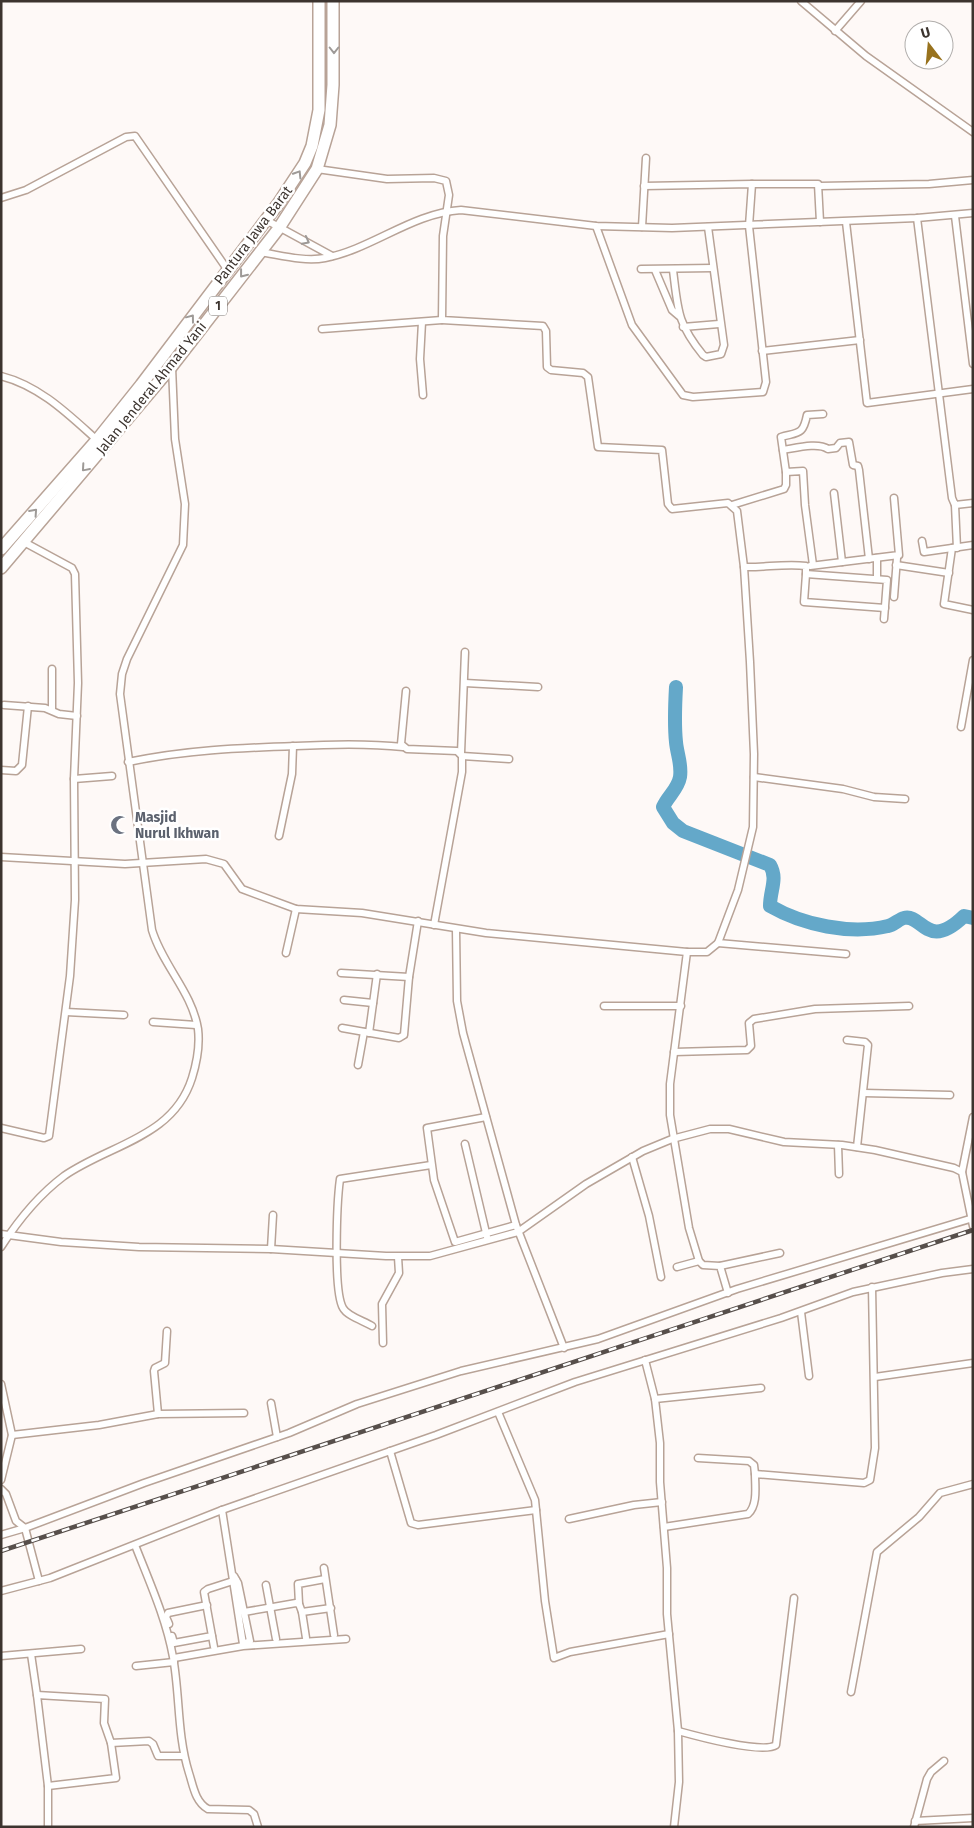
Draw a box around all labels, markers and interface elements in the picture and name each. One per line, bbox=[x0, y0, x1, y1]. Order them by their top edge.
north arrow bbox=[904, 20, 954, 70]
text: U bbox=[919, 24, 932, 42]
one-way arrow bbox=[329, 46, 339, 54]
one-way arrow bbox=[292, 170, 302, 179]
street label: Pantura Jawa Barat bbox=[211, 182, 297, 288]
one-way arrow bbox=[301, 235, 310, 245]
one-way arrow bbox=[240, 268, 248, 277]
road number: 1 bbox=[209, 296, 227, 316]
one-way arrow bbox=[185, 315, 193, 324]
street label: Jalan Jenderal Ahmad Yani bbox=[93, 318, 210, 458]
one-way arrow bbox=[82, 463, 91, 472]
one-way arrow bbox=[28, 509, 37, 518]
place label: Masjid Nurul Ikhwan bbox=[135, 809, 219, 842]
mosque icon: Masjid Nurul Ikhwan bbox=[109, 814, 131, 836]

